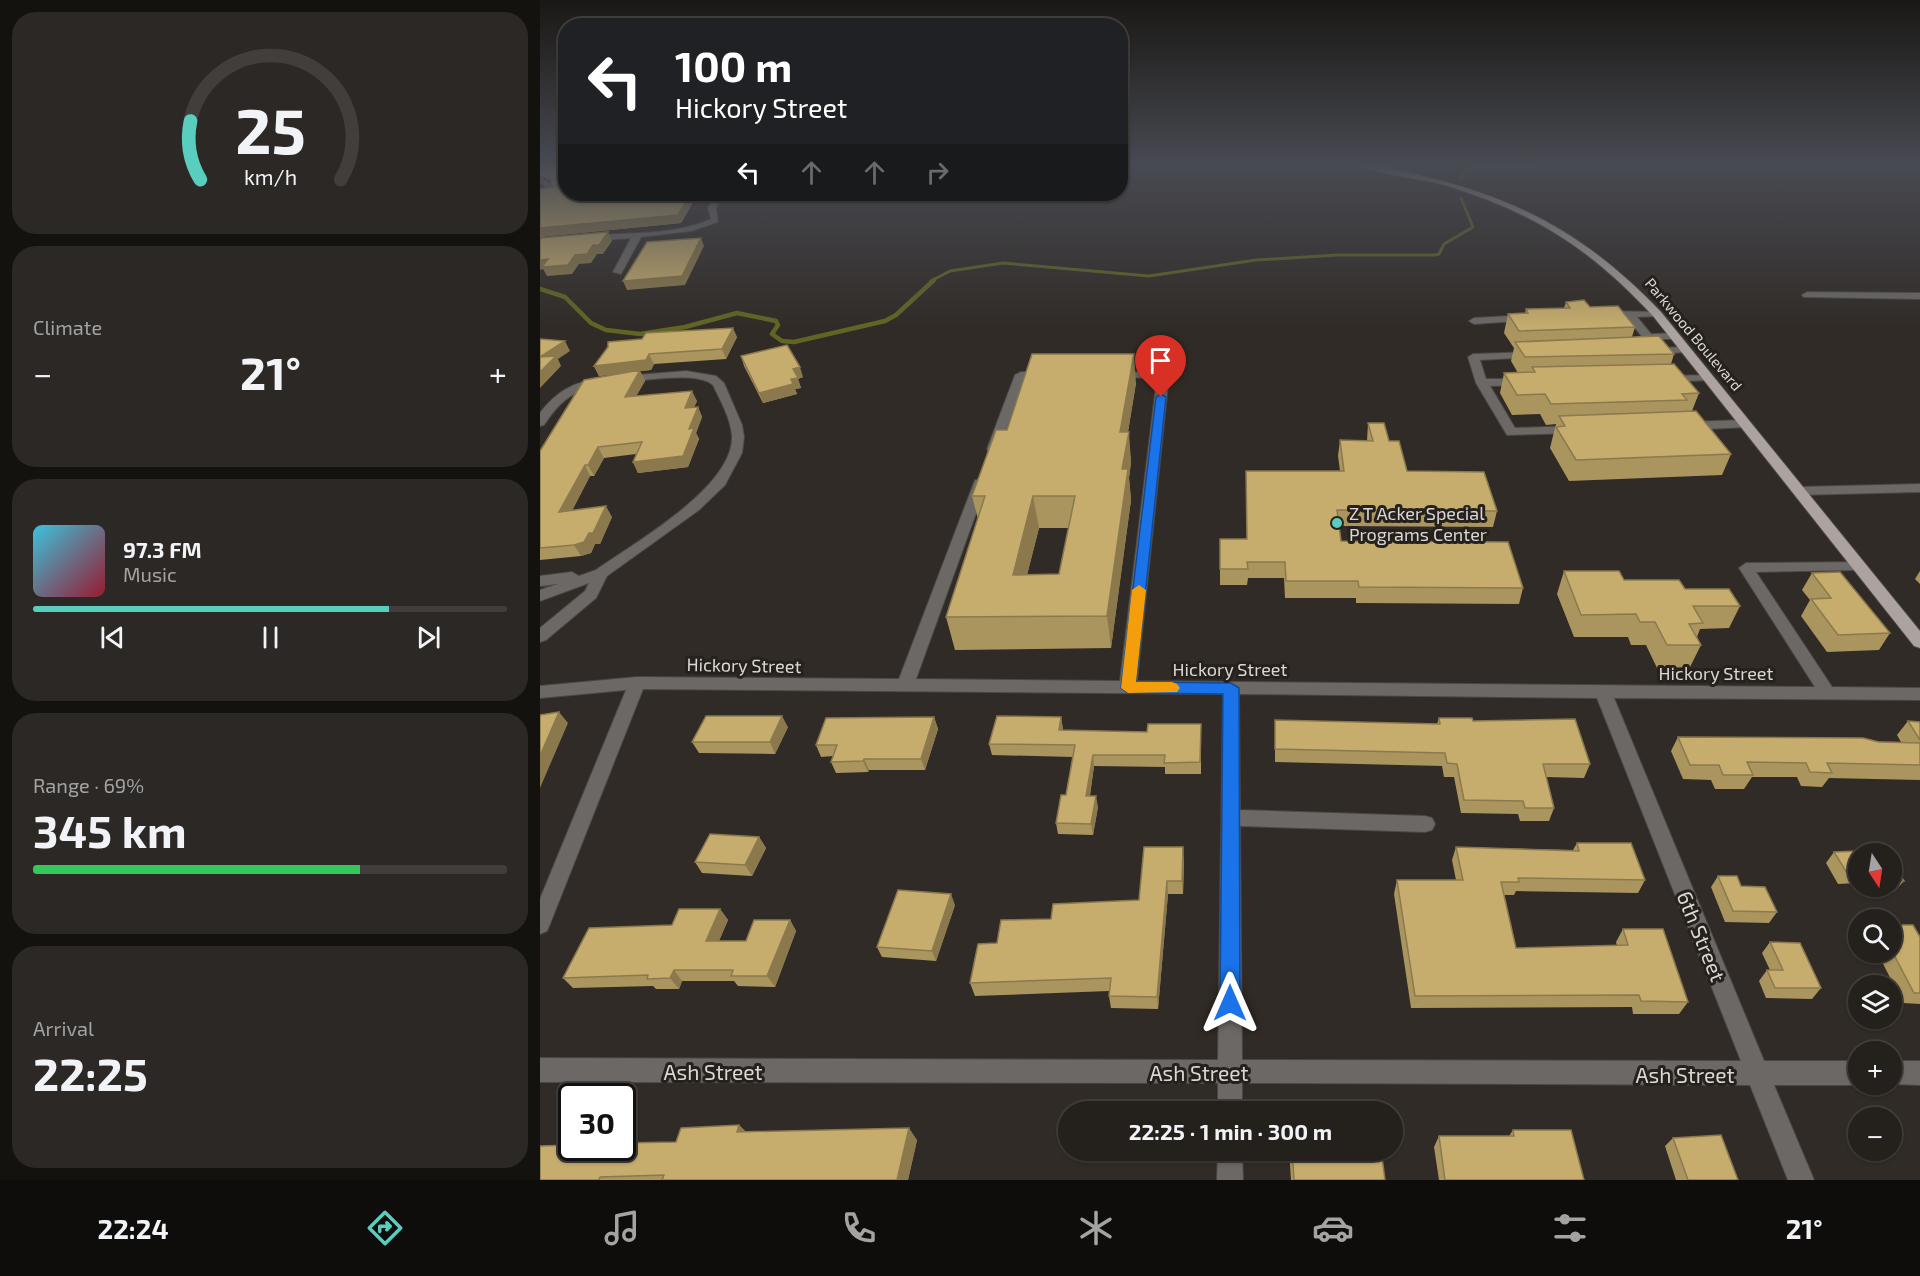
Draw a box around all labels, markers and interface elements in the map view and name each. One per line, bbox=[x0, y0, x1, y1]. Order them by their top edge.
text: 100 m bbox=[675, 40, 792, 90]
icon: left bbox=[576, 42, 654, 120]
text: Hickory Street bbox=[675, 91, 847, 123]
text: 25 bbox=[235, 92, 305, 167]
icon: left bbox=[732, 156, 765, 189]
icon: ahead bbox=[795, 156, 828, 189]
icon: ahead bbox=[858, 156, 891, 189]
icon: right bbox=[921, 156, 954, 189]
text: km/h bbox=[243, 164, 297, 189]
street label: Parkwood Boulevard bbox=[1642, 274, 1746, 394]
text: Climate bbox=[33, 315, 102, 339]
pin bbox=[1135, 335, 1186, 397]
icon: arrive bbox=[1144, 344, 1177, 377]
text: 21° bbox=[240, 345, 301, 399]
text: − bbox=[33, 353, 52, 393]
text: + bbox=[489, 353, 507, 393]
place label: Z T Acker Special Programs Center bbox=[1349, 502, 1487, 545]
marker: Z T Acker Special Programs Center bbox=[1330, 516, 1344, 530]
text: 97.3 FM bbox=[123, 536, 202, 562]
text: Music bbox=[123, 562, 177, 586]
icon: previous bbox=[96, 621, 129, 654]
icon: pause bbox=[254, 621, 287, 654]
icon: next bbox=[412, 621, 445, 654]
street label: Hickory Street bbox=[686, 653, 802, 677]
street label: Hickory Street bbox=[1173, 658, 1288, 680]
street label: Hickory Street bbox=[1659, 662, 1774, 684]
text: Range · 69% bbox=[33, 773, 144, 797]
text: 345 km bbox=[33, 803, 187, 857]
north arrow bbox=[1848, 843, 1902, 897]
map controls bbox=[1848, 843, 1902, 1161]
street label: 6th Street bbox=[1673, 887, 1731, 985]
button: search bbox=[1848, 909, 1902, 963]
position arrow bbox=[1198, 971, 1262, 1035]
button: layers bbox=[1848, 975, 1902, 1029]
text: Arrival bbox=[33, 1016, 94, 1040]
button: + bbox=[1848, 1041, 1902, 1095]
text: 22:25 bbox=[33, 1046, 148, 1100]
street label: Ash Street bbox=[664, 1059, 762, 1084]
street label: Ash Street bbox=[1150, 1060, 1248, 1085]
street label: Ash Street bbox=[1636, 1062, 1734, 1087]
speed limit sign: 30 bbox=[558, 1083, 636, 1161]
button: − bbox=[1848, 1107, 1902, 1161]
text: 22:25 · 1 min · 300 m bbox=[1129, 1118, 1332, 1144]
icon: directions bbox=[364, 1207, 406, 1249]
icon: music bbox=[601, 1207, 643, 1249]
icon: phone bbox=[838, 1207, 880, 1249]
icon: climate bbox=[1075, 1207, 1117, 1249]
icon: car bbox=[1312, 1207, 1354, 1249]
icon: filters bbox=[1549, 1207, 1591, 1249]
text: 22:24 bbox=[98, 1212, 169, 1244]
text: 21° bbox=[1786, 1212, 1822, 1244]

